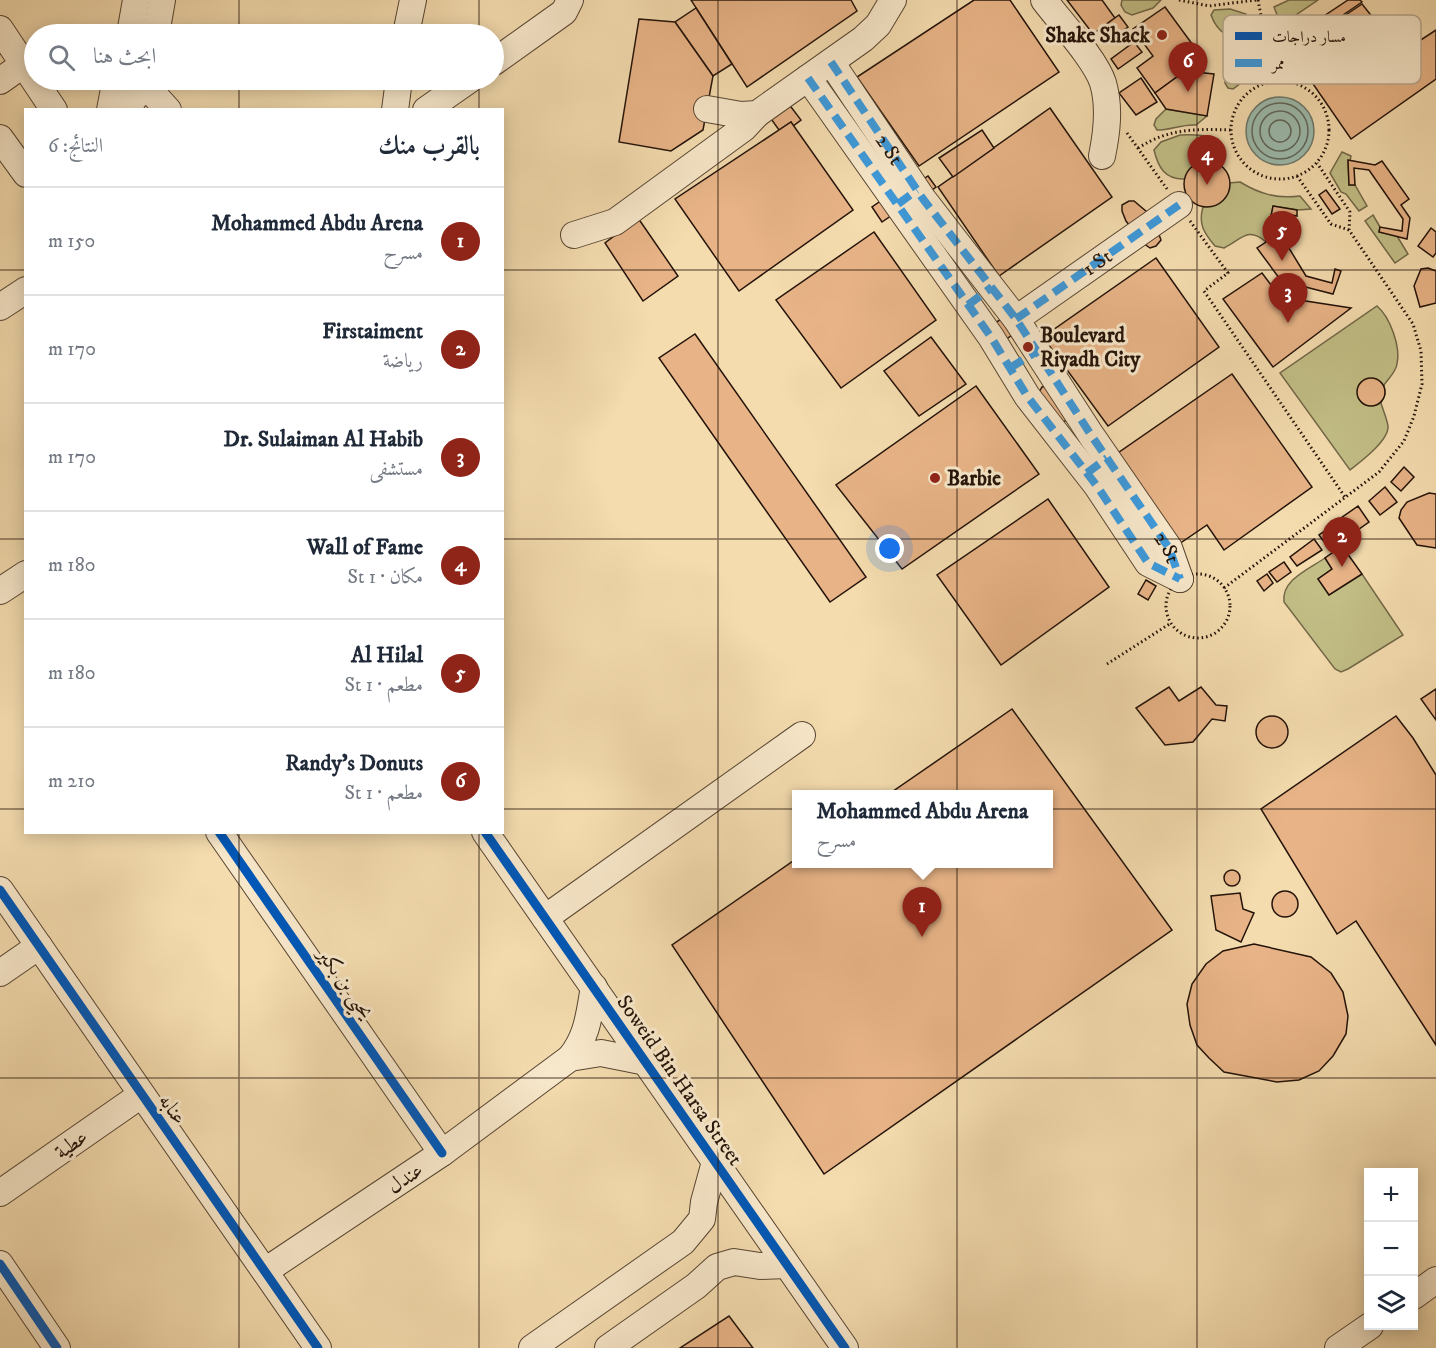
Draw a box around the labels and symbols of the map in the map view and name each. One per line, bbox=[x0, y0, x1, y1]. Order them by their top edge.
legend bbox=[1223, 15, 1421, 84]
place label: Shake Shack bbox=[1045, 23, 1151, 49]
text: مسار دراجات bbox=[1272, 27, 1346, 47]
marker: Shake Shack bbox=[1155, 28, 1169, 42]
pin: 6 bbox=[1168, 42, 1208, 92]
text: ممر bbox=[1270, 54, 1285, 74]
street label: 2 St bbox=[869, 129, 909, 171]
pin: 4 bbox=[1188, 136, 1226, 185]
pin: 5 bbox=[1262, 212, 1302, 261]
street label: 1 St bbox=[1078, 244, 1118, 282]
pin: 3 bbox=[1268, 274, 1308, 323]
place label: Boulevard Riyadh City bbox=[1040, 323, 1141, 373]
marker: Boulevard Riyadh City bbox=[1021, 340, 1035, 354]
place label: Barbie bbox=[947, 466, 1001, 492]
marker: Barbie bbox=[928, 471, 942, 485]
pin: 2 bbox=[1322, 518, 1362, 567]
street label: 2 St bbox=[1147, 527, 1185, 567]
your location bbox=[875, 534, 904, 563]
pin: 1 bbox=[902, 888, 942, 937]
street label: يحيى بن بكير bbox=[307, 941, 380, 1027]
street label: Soweid Bin Harsa Street bbox=[611, 990, 748, 1171]
street label: عنابه bbox=[152, 1089, 192, 1130]
street label: عطية bbox=[50, 1124, 93, 1165]
street label: عندل bbox=[383, 1158, 428, 1200]

